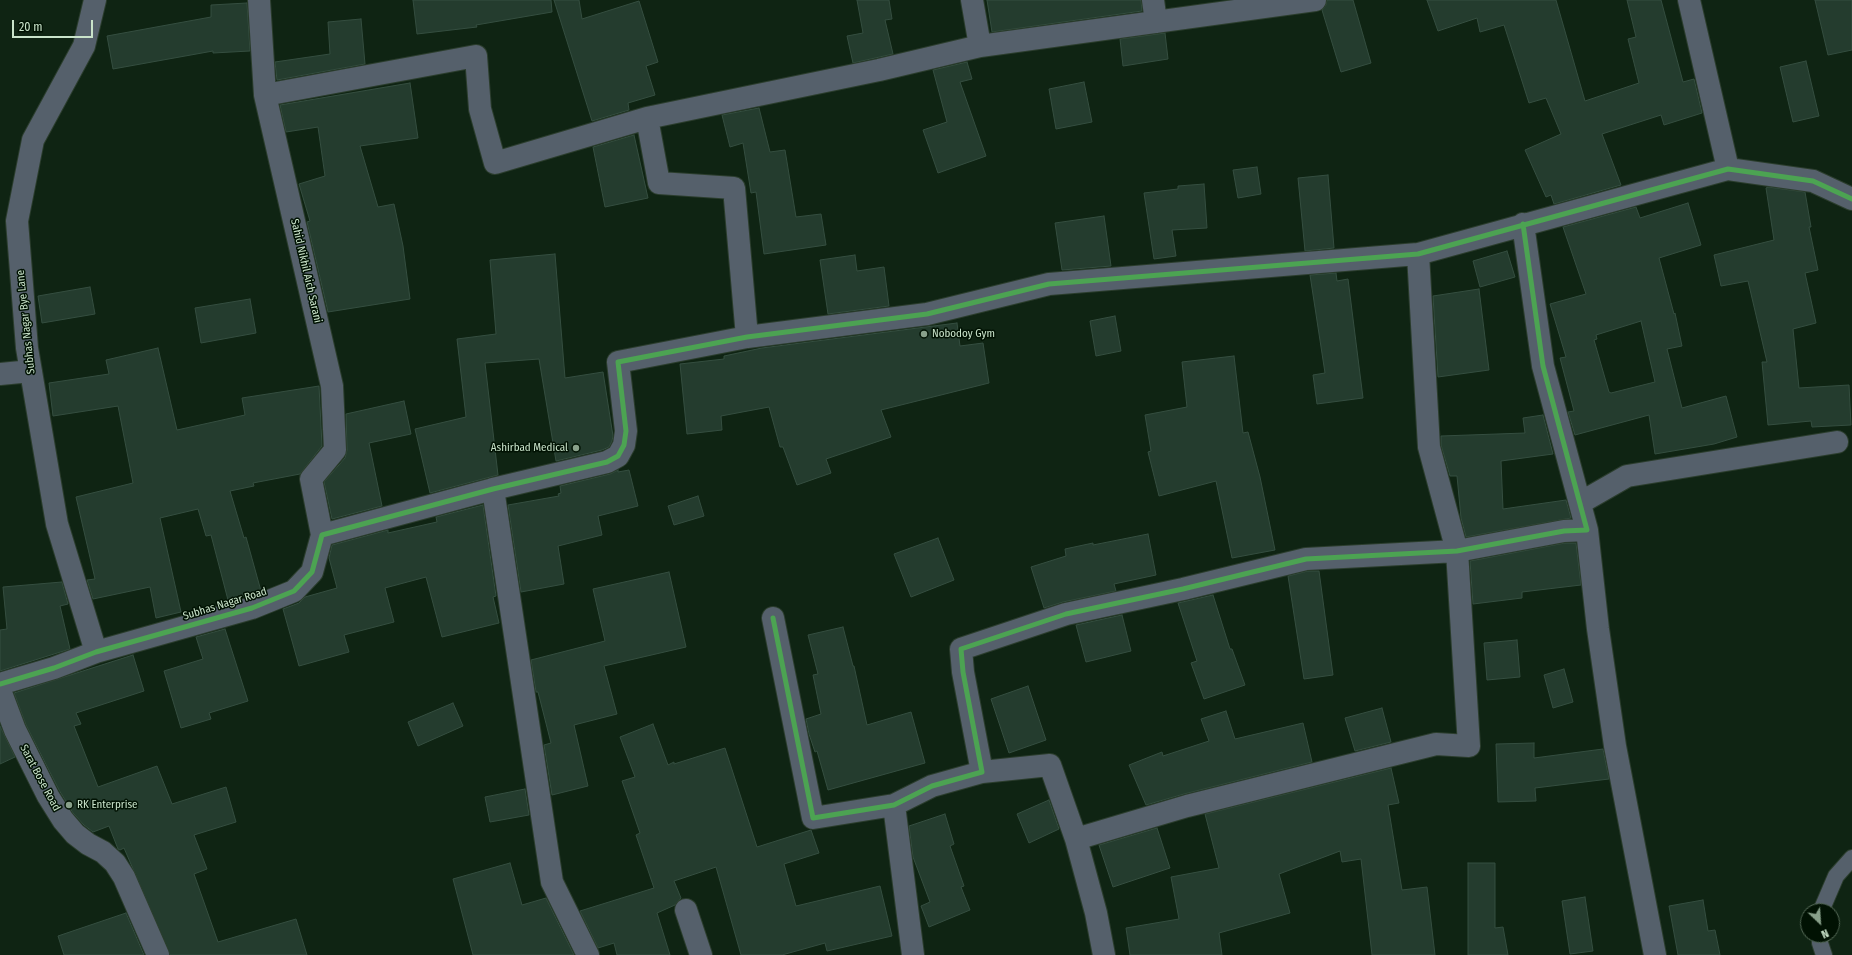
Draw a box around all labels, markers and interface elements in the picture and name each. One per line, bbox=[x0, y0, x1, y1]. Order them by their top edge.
scale bar bbox=[14, 12, 95, 38]
text: 20 m bbox=[19, 20, 43, 34]
street label: Sahid Nikhil Aich Sarani bbox=[288, 218, 324, 324]
street label: Subhas Nagar Bye Lane bbox=[14, 269, 38, 375]
place label: Nobodoy Gym bbox=[932, 327, 995, 341]
marker: Nobodoy Gym bbox=[919, 329, 929, 339]
place label: Ashirbad Medical bbox=[491, 441, 568, 455]
marker: Ashirbad Medical bbox=[571, 443, 581, 453]
street label: Subhas Nagar Road bbox=[181, 585, 269, 623]
street label: Sarat Bose Road bbox=[17, 743, 63, 813]
place label: RK Enterprise bbox=[77, 798, 138, 812]
marker: RK Enterprise bbox=[64, 800, 74, 810]
north arrow bbox=[1800, 903, 1840, 943]
text: N bbox=[1819, 926, 1831, 941]

